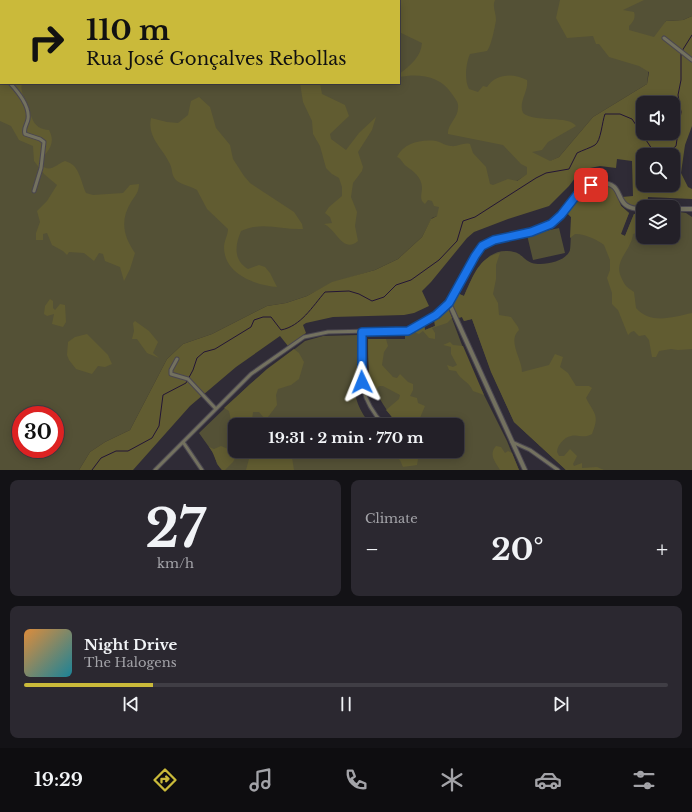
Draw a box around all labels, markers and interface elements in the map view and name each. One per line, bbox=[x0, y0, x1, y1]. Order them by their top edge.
text: 110 m bbox=[86, 13, 170, 48]
icon: right bbox=[20, 16, 72, 68]
text: Rua José Gonçalves Rebollas bbox=[86, 48, 346, 70]
map controls bbox=[636, 96, 680, 244]
button: sound bbox=[636, 96, 680, 140]
button: search bbox=[636, 148, 680, 192]
pin bbox=[574, 168, 608, 202]
icon: arrive bbox=[580, 174, 602, 196]
button: layers bbox=[636, 200, 680, 244]
position arrow bbox=[341, 361, 383, 403]
speed limit sign: 30 bbox=[12, 406, 64, 458]
text: 19:31 · 2 min · 770 m bbox=[268, 428, 424, 447]
text: 27 bbox=[145, 497, 206, 561]
text: Climate bbox=[365, 510, 418, 527]
text: 20° bbox=[491, 531, 544, 568]
text: − bbox=[365, 536, 379, 563]
text: + bbox=[656, 536, 668, 563]
text: km/h bbox=[157, 555, 194, 572]
text: Night Drive bbox=[84, 635, 177, 654]
text: The Halogens bbox=[84, 654, 177, 671]
icon: previous bbox=[120, 693, 142, 715]
icon: pause bbox=[335, 693, 357, 715]
icon: next bbox=[550, 693, 572, 715]
icon: directions bbox=[151, 766, 179, 794]
icon: music bbox=[247, 766, 275, 794]
icon: phone bbox=[342, 766, 370, 794]
icon: climate bbox=[438, 766, 466, 794]
icon: car bbox=[534, 766, 562, 794]
icon: filters bbox=[630, 766, 658, 794]
text: 19:29 bbox=[34, 769, 83, 791]

